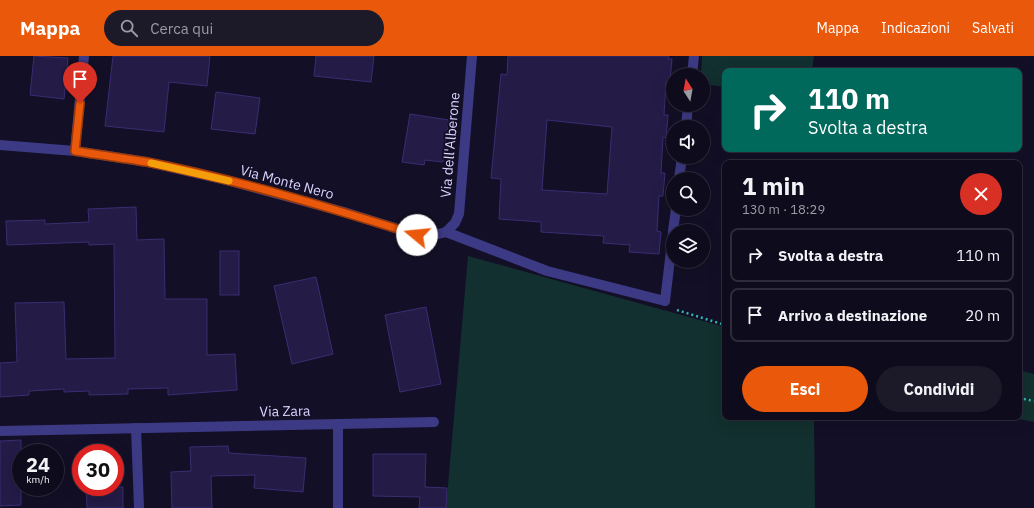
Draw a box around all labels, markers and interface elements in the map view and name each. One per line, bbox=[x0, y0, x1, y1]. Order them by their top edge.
search box bbox=[104, 10, 384, 46]
text: Mappa bbox=[20, 16, 80, 40]
icon: search bbox=[118, 17, 140, 39]
text: Cerca qui bbox=[150, 19, 213, 38]
text: Mappa bbox=[817, 19, 859, 37]
text: Indicazioni bbox=[881, 19, 950, 37]
text: Salvati bbox=[972, 19, 1014, 37]
pin bbox=[63, 62, 97, 103]
icon: arrive bbox=[69, 68, 91, 90]
north arrow bbox=[666, 68, 710, 112]
map controls bbox=[666, 68, 710, 268]
text: 110 m bbox=[808, 80, 890, 117]
icon: right bbox=[742, 84, 794, 136]
street label: Via dell'Alberone bbox=[436, 91, 464, 199]
text: Svolta a destra bbox=[808, 116, 928, 139]
button: sound bbox=[666, 120, 710, 164]
street label: Via Monte Nero bbox=[238, 161, 336, 203]
text: 1 min bbox=[742, 170, 805, 202]
button: search bbox=[666, 172, 710, 216]
button: close bbox=[960, 173, 1002, 215]
text: 130 m · 18:29 bbox=[742, 201, 825, 218]
position arrow bbox=[396, 214, 438, 256]
button: layers bbox=[666, 224, 710, 268]
icon: right bbox=[744, 244, 766, 266]
text: Svolta a destra bbox=[778, 246, 883, 265]
text: 110 m bbox=[956, 246, 1000, 265]
icon: arrive bbox=[744, 304, 766, 326]
text: Arrivo a destinazione bbox=[778, 306, 927, 325]
text: 20 m bbox=[965, 306, 1000, 325]
button: Esci bbox=[742, 366, 868, 412]
button: Condividi bbox=[876, 366, 1002, 412]
street label: Via Zara bbox=[259, 402, 311, 420]
speed limit sign: 30 bbox=[72, 444, 124, 496]
text: 24 bbox=[26, 451, 50, 478]
text: km/h bbox=[26, 473, 50, 486]

